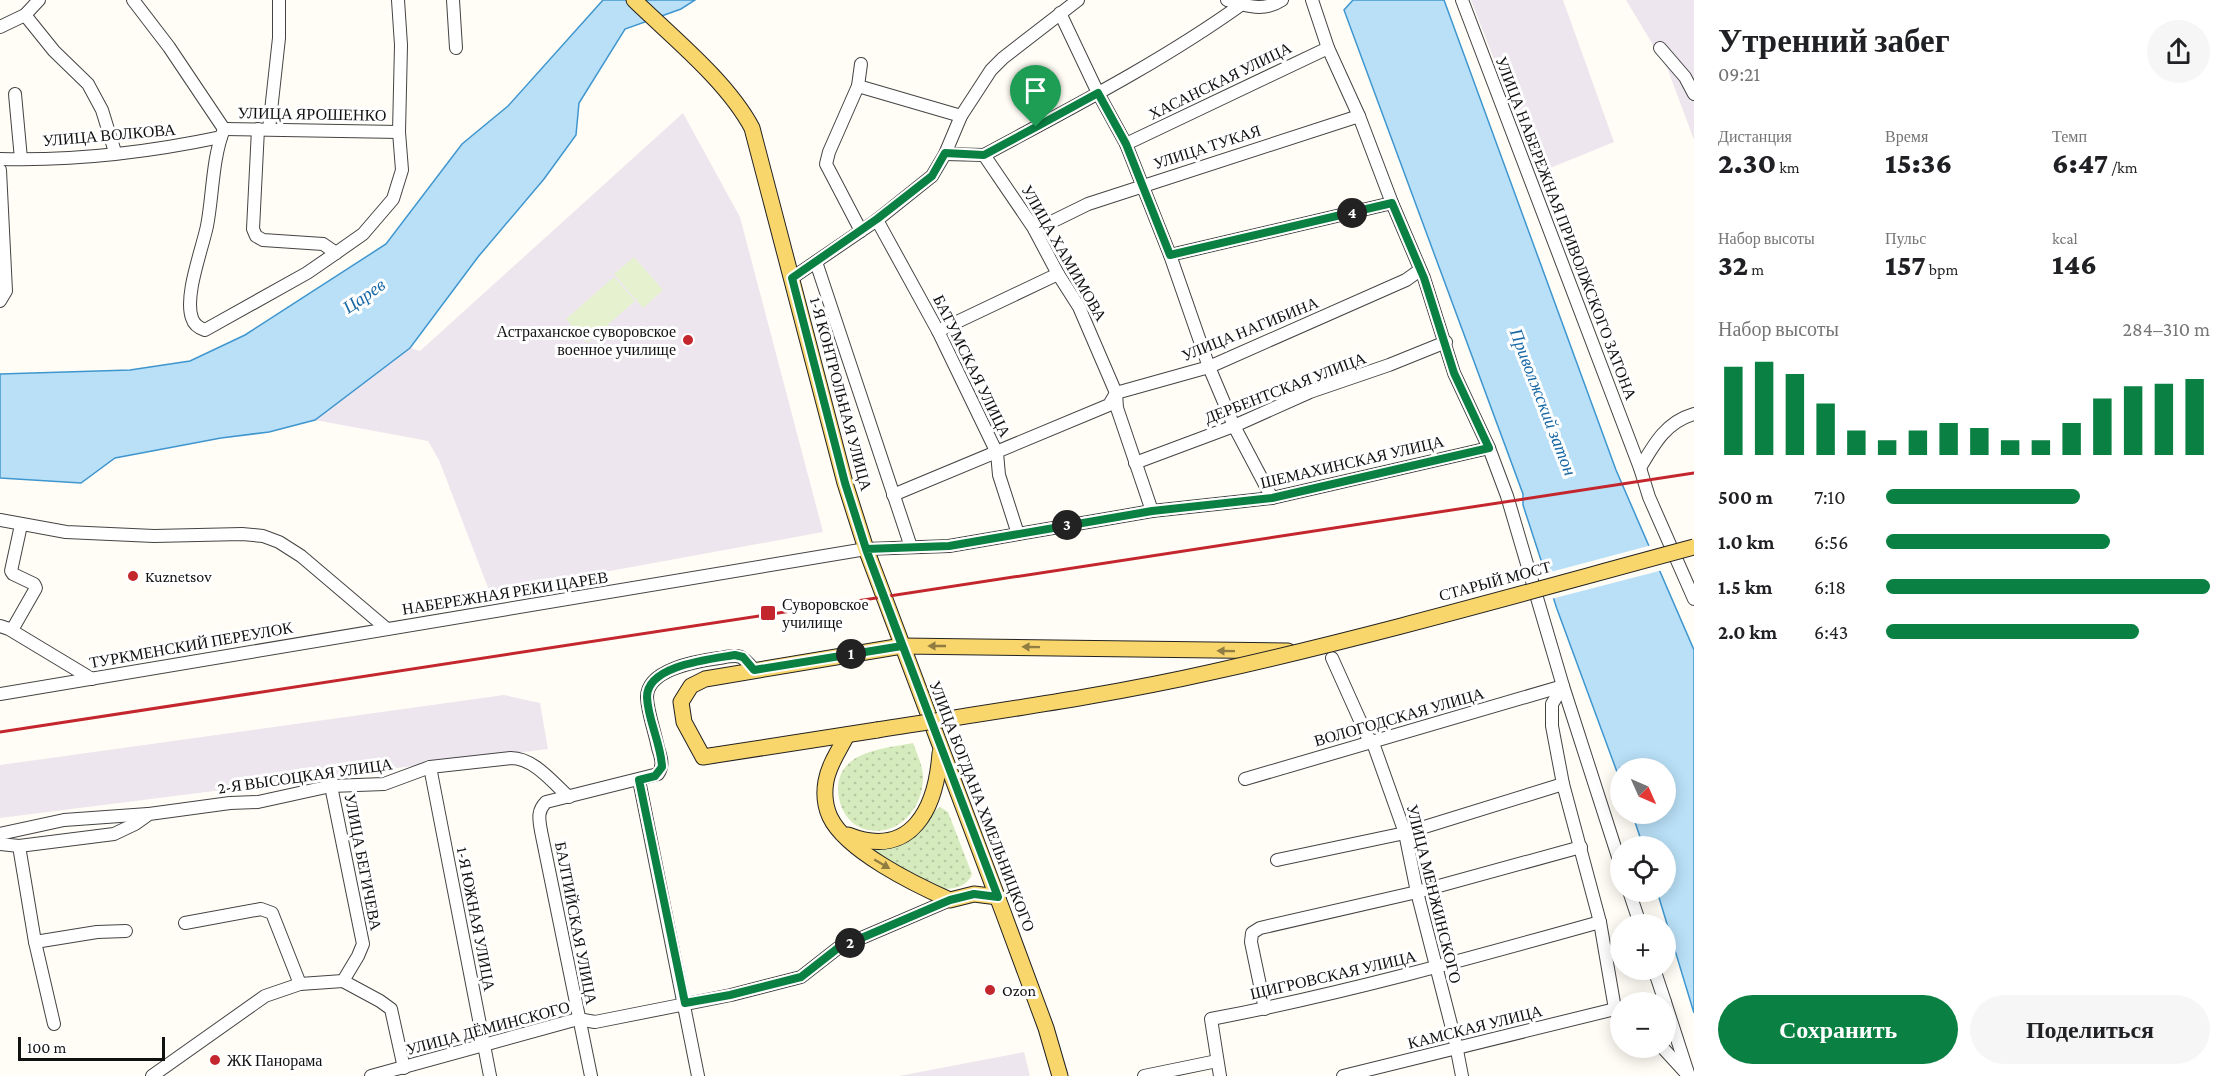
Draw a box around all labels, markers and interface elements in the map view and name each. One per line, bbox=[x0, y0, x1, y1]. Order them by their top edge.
button: share bbox=[2147, 20, 2210, 83]
text: Утренний забег bbox=[1718, 22, 1950, 59]
street label: ХАСАНСКАЯ УЛИЦА bbox=[1146, 39, 1295, 124]
street label: УЛИЦА НАБЕРЕЖНАЯ ПРИВОЛЖСКОГО ЗАТОНА bbox=[1491, 54, 1640, 403]
text: 09:21 bbox=[1718, 63, 1760, 85]
pin bbox=[1010, 65, 1061, 127]
icon: arrive bbox=[1019, 74, 1052, 107]
street label: УЛИЦА ЯРОШЕНКО bbox=[238, 104, 386, 125]
street label: УЛИЦА ВОЛКОВА bbox=[42, 121, 177, 150]
street label: УЛИЦА ТУКАЯ bbox=[1151, 122, 1264, 173]
text: Дистанция bbox=[1718, 128, 1792, 145]
text: Время bbox=[1885, 128, 1928, 145]
text: Темп bbox=[2052, 128, 2087, 145]
text: 2.30 bbox=[1718, 146, 1776, 179]
text: 15:36 bbox=[1885, 146, 1952, 179]
text: 6:47 bbox=[2052, 146, 2108, 179]
text: km bbox=[1776, 159, 1800, 176]
text: /km bbox=[2108, 159, 2138, 176]
street label: УЛИЦА ХАМИМОВА bbox=[1017, 182, 1110, 325]
pin: 4 bbox=[1337, 198, 1367, 228]
text: 4 bbox=[1348, 204, 1356, 221]
text: Набор высоты bbox=[1718, 230, 1815, 247]
text: Пульс bbox=[1885, 230, 1926, 247]
text: kcal bbox=[2052, 230, 2078, 247]
text: 146 bbox=[2052, 247, 2097, 280]
text: 32 bbox=[1718, 248, 1748, 281]
text: 157 bbox=[1885, 248, 1926, 281]
text: m bbox=[1748, 261, 1764, 278]
text: bpm bbox=[1926, 261, 1958, 278]
water label: Царев bbox=[338, 274, 389, 318]
street label: БАТУМСКАЯ УЛИЦА bbox=[929, 292, 1014, 441]
street label: УЛИЦА НАГИБИНА bbox=[1179, 294, 1322, 365]
street label: 1-Я КОНТРОЛЬНАЯ УЛИЦА bbox=[806, 295, 875, 493]
text: Набор высоты bbox=[1718, 318, 1839, 340]
text: 284–310 m bbox=[2122, 318, 2210, 340]
place label: Астраханское суворовское военное училище bbox=[496, 323, 676, 359]
water label: Приволжский затон bbox=[1505, 325, 1580, 478]
marker: Астраханское суворовское военное училище bbox=[681, 333, 695, 347]
street label: ДЕРБЕНТСКАЯ УЛИЦА bbox=[1202, 349, 1369, 428]
street label: ШЕМАХИНСКАЯ УЛИЦА bbox=[1259, 432, 1446, 492]
text: 500 m bbox=[1718, 486, 1773, 508]
text: 7:10 bbox=[1814, 486, 1845, 508]
pin: 3 bbox=[1052, 510, 1082, 540]
text: 3 bbox=[1063, 516, 1071, 533]
text: 1.0 km bbox=[1718, 531, 1774, 553]
text: 6:56 bbox=[1814, 531, 1848, 553]
street label: СТАРЫЙ МОСТ bbox=[1437, 557, 1553, 604]
place label: Kuznetsov bbox=[145, 568, 212, 585]
street label: НАБЕРЕЖНАЯ РЕКИ ЦАРЕВ bbox=[401, 568, 609, 619]
marker: Kuznetsov bbox=[126, 569, 140, 583]
text: 1.5 km bbox=[1718, 576, 1773, 598]
text: 6:18 bbox=[1814, 576, 1846, 598]
place label: Суворовское училище bbox=[782, 596, 869, 632]
marker: Суворовское училище bbox=[759, 604, 777, 622]
street label: ТУРКМЕНСКИЙ ПЕРЕУЛОК bbox=[88, 618, 294, 671]
text: 2.0 km bbox=[1718, 621, 1777, 643]
text: 6:43 bbox=[1814, 621, 1848, 643]
pin: 1 bbox=[836, 639, 866, 669]
one-way arrow bbox=[928, 641, 947, 650]
one-way arrow bbox=[1022, 642, 1041, 652]
text: 1 bbox=[848, 645, 854, 662]
one-way arrow bbox=[1217, 646, 1236, 656]
street label: УЛИЦА БОГДАНА ХМЕЛЬНИЦКОГО bbox=[925, 678, 1038, 934]
street label: ВОЛОГОДСКАЯ УЛИЦА bbox=[1312, 684, 1487, 750]
street label: 2-Я ВЫСОЦКАЯ УЛИЦА bbox=[216, 755, 394, 798]
north arrow bbox=[1610, 758, 1676, 824]
map controls bbox=[1610, 758, 1676, 1058]
street label: УЛИЦА БЕГИЧЕВА bbox=[340, 792, 385, 933]
street label: УЛИЦА МЕНЖИНСКОГО bbox=[1403, 803, 1464, 986]
button: locate bbox=[1610, 836, 1676, 902]
street label: БАЛТИЙСКАЯ УЛИЦА bbox=[551, 840, 601, 1007]
street label: 1-Я ЮЖНАЯ УЛИЦА bbox=[453, 846, 498, 993]
one-way arrow bbox=[874, 859, 891, 869]
button: + bbox=[1610, 914, 1676, 980]
pin: 2 bbox=[835, 928, 865, 958]
text: 2 bbox=[846, 934, 854, 951]
street label: ЩИГРОВСКАЯ УЛИЦА bbox=[1248, 948, 1418, 1003]
place label: Ozon bbox=[1002, 982, 1036, 999]
marker: Ozon bbox=[983, 983, 997, 997]
button: − bbox=[1610, 992, 1676, 1058]
button: Сохранить bbox=[1718, 995, 1958, 1064]
button: Поделиться bbox=[1970, 995, 2210, 1064]
street label: УЛИЦА ДЁМИНСКОГО bbox=[404, 998, 572, 1059]
street label: КАМСКАЯ УЛИЦА bbox=[1406, 1002, 1545, 1053]
scale bar bbox=[18, 1034, 165, 1062]
text: 100 m bbox=[27, 1039, 66, 1056]
place label: ЖК Панорама bbox=[227, 1052, 322, 1070]
marker: ЖК Панорама bbox=[208, 1053, 222, 1067]

